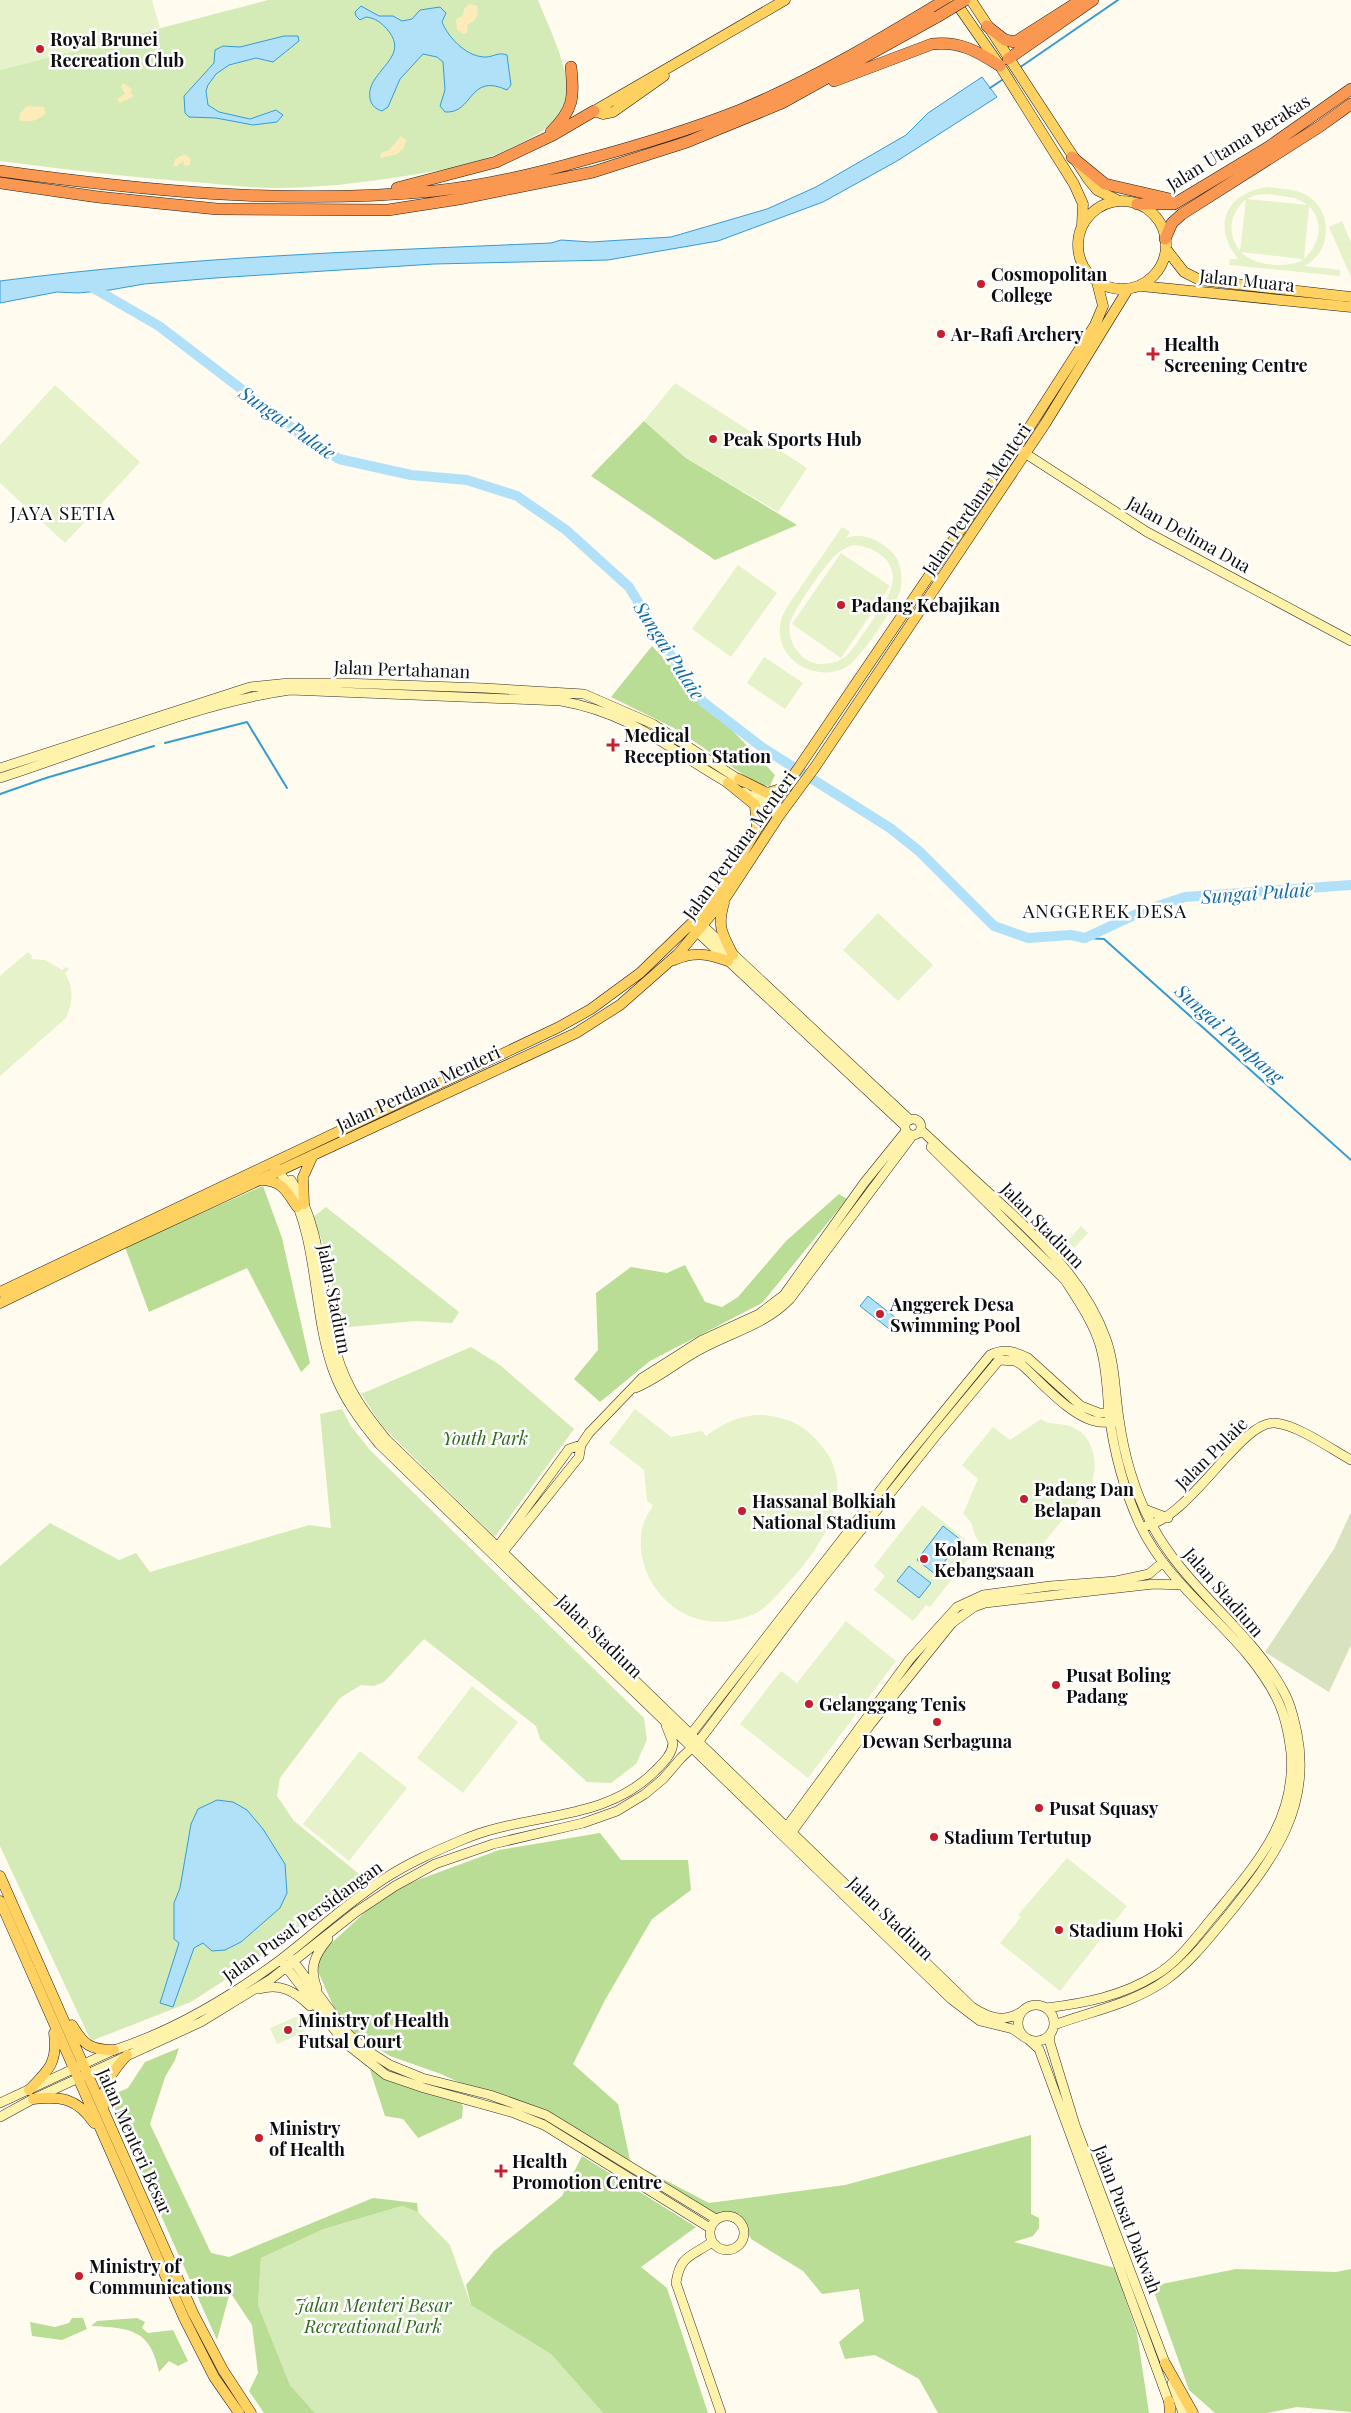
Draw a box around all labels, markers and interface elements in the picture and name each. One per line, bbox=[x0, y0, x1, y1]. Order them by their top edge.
place label: Royal Brunei Recreation Club bbox=[50, 27, 184, 72]
marker: Royal Brunei Recreation Club bbox=[34, 43, 46, 55]
street label: Jalan Utama Berakas bbox=[1161, 88, 1314, 196]
place label: Cosmopolitan College bbox=[991, 262, 1107, 307]
street label: Jalan Muara bbox=[1197, 263, 1296, 297]
marker: Cosmopolitan College bbox=[975, 278, 987, 290]
place label: Ar-Rafi Archery bbox=[950, 322, 1084, 346]
marker: Ar-Rafi Archery bbox=[935, 328, 947, 340]
place label: Health Screening Centre bbox=[1164, 332, 1308, 377]
marker: Health Screening Centre bbox=[1146, 347, 1160, 361]
water label: Sungai Pulaie bbox=[234, 379, 341, 465]
street label: Jalan Perdana Menteri bbox=[916, 418, 1036, 580]
place label: Peak Sports Hub bbox=[723, 427, 862, 451]
marker: Peak Sports Hub bbox=[707, 433, 719, 445]
street label: Jalan Delima Dua bbox=[1122, 490, 1255, 578]
district label: JAYA SETIA bbox=[9, 499, 116, 525]
place label: Padang Kebajikan bbox=[851, 593, 1000, 617]
water label: Sungai Pulaie bbox=[628, 595, 712, 704]
marker: Padang Kebajikan bbox=[835, 599, 847, 611]
street label: Jalan Pertahanan bbox=[332, 655, 471, 683]
place label: Medical Reception Station bbox=[624, 723, 771, 768]
marker: Medical Reception Station bbox=[606, 738, 620, 752]
street label: Jalan Perdana Menteri bbox=[676, 766, 801, 925]
water label: Sungai Pulaie bbox=[1199, 875, 1314, 909]
district label: ANGGEREK DESA bbox=[1022, 897, 1187, 923]
water label: Sungai Pampang bbox=[1169, 977, 1291, 1090]
street label: Jalan Perdana Menteri bbox=[331, 1039, 504, 1137]
street label: Jalan Stadium bbox=[995, 1176, 1090, 1273]
street label: Jalan Stadium bbox=[312, 1241, 357, 1356]
place label: Anggerek Desa Swimming Pool bbox=[889, 1292, 1021, 1337]
marker: Anggerek Desa Swimming Pool bbox=[874, 1308, 886, 1320]
street label: Jalan Pulaie bbox=[1169, 1412, 1252, 1495]
park label: Youth Park bbox=[442, 1426, 528, 1450]
place label: Padang Dan Belapan bbox=[1034, 1477, 1134, 1522]
place label: Hassanal Bolkiah National Stadium bbox=[752, 1489, 897, 1534]
marker: Padang Dan Belapan bbox=[1018, 1493, 1030, 1505]
marker: Hassanal Bolkiah National Stadium bbox=[736, 1505, 748, 1517]
place label: Kolam Renang Kebangsaan bbox=[934, 1537, 1055, 1582]
street label: Jalan Stadium bbox=[1178, 1541, 1269, 1642]
marker: Kolam Renang Kebangsaan bbox=[918, 1553, 930, 1565]
street label: Jalan Stadium bbox=[551, 1588, 648, 1683]
place label: Pusat Boling Padang bbox=[1066, 1663, 1171, 1708]
marker: Pusat Boling Padang bbox=[1050, 1679, 1062, 1691]
place label: Gelanggang Tenis bbox=[819, 1692, 966, 1716]
marker: Gelanggang Tenis bbox=[803, 1698, 815, 1710]
marker: Dewan Serbaguna bbox=[931, 1716, 943, 1728]
place label: Dewan Serbaguna bbox=[862, 1729, 1013, 1753]
place label: Pusat Squasy bbox=[1049, 1796, 1159, 1820]
marker: Pusat Squasy bbox=[1033, 1802, 1045, 1814]
place label: Stadium Tertutup bbox=[944, 1825, 1092, 1849]
marker: Stadium Tertutup bbox=[928, 1831, 940, 1843]
street label: Jalan Pusat Persidangan bbox=[216, 1855, 387, 1988]
street label: Jalan Stadium bbox=[842, 1870, 939, 1965]
place label: Stadium Hoki bbox=[1069, 1918, 1184, 1942]
marker: Stadium Hoki bbox=[1053, 1924, 1065, 1936]
place label: Ministry of Health Futsal Court bbox=[298, 2008, 449, 2053]
marker: Ministry of Health Futsal Court bbox=[282, 2024, 294, 2036]
street label: Jalan Menteri Besar bbox=[92, 2063, 178, 2218]
place label: Ministry of Health bbox=[269, 2116, 345, 2161]
marker: Ministry of Health bbox=[253, 2132, 265, 2144]
street label: Jalan Pusat Dakwah bbox=[1088, 2140, 1168, 2297]
place label: Health Promotion Centre bbox=[512, 2149, 662, 2194]
marker: Health Promotion Centre bbox=[494, 2164, 508, 2178]
place label: Ministry of Communications bbox=[89, 2254, 232, 2299]
marker: Ministry of Communications bbox=[73, 2270, 85, 2282]
park label: Jalan Menteri Besar Recreational Park bbox=[294, 2293, 453, 2338]

